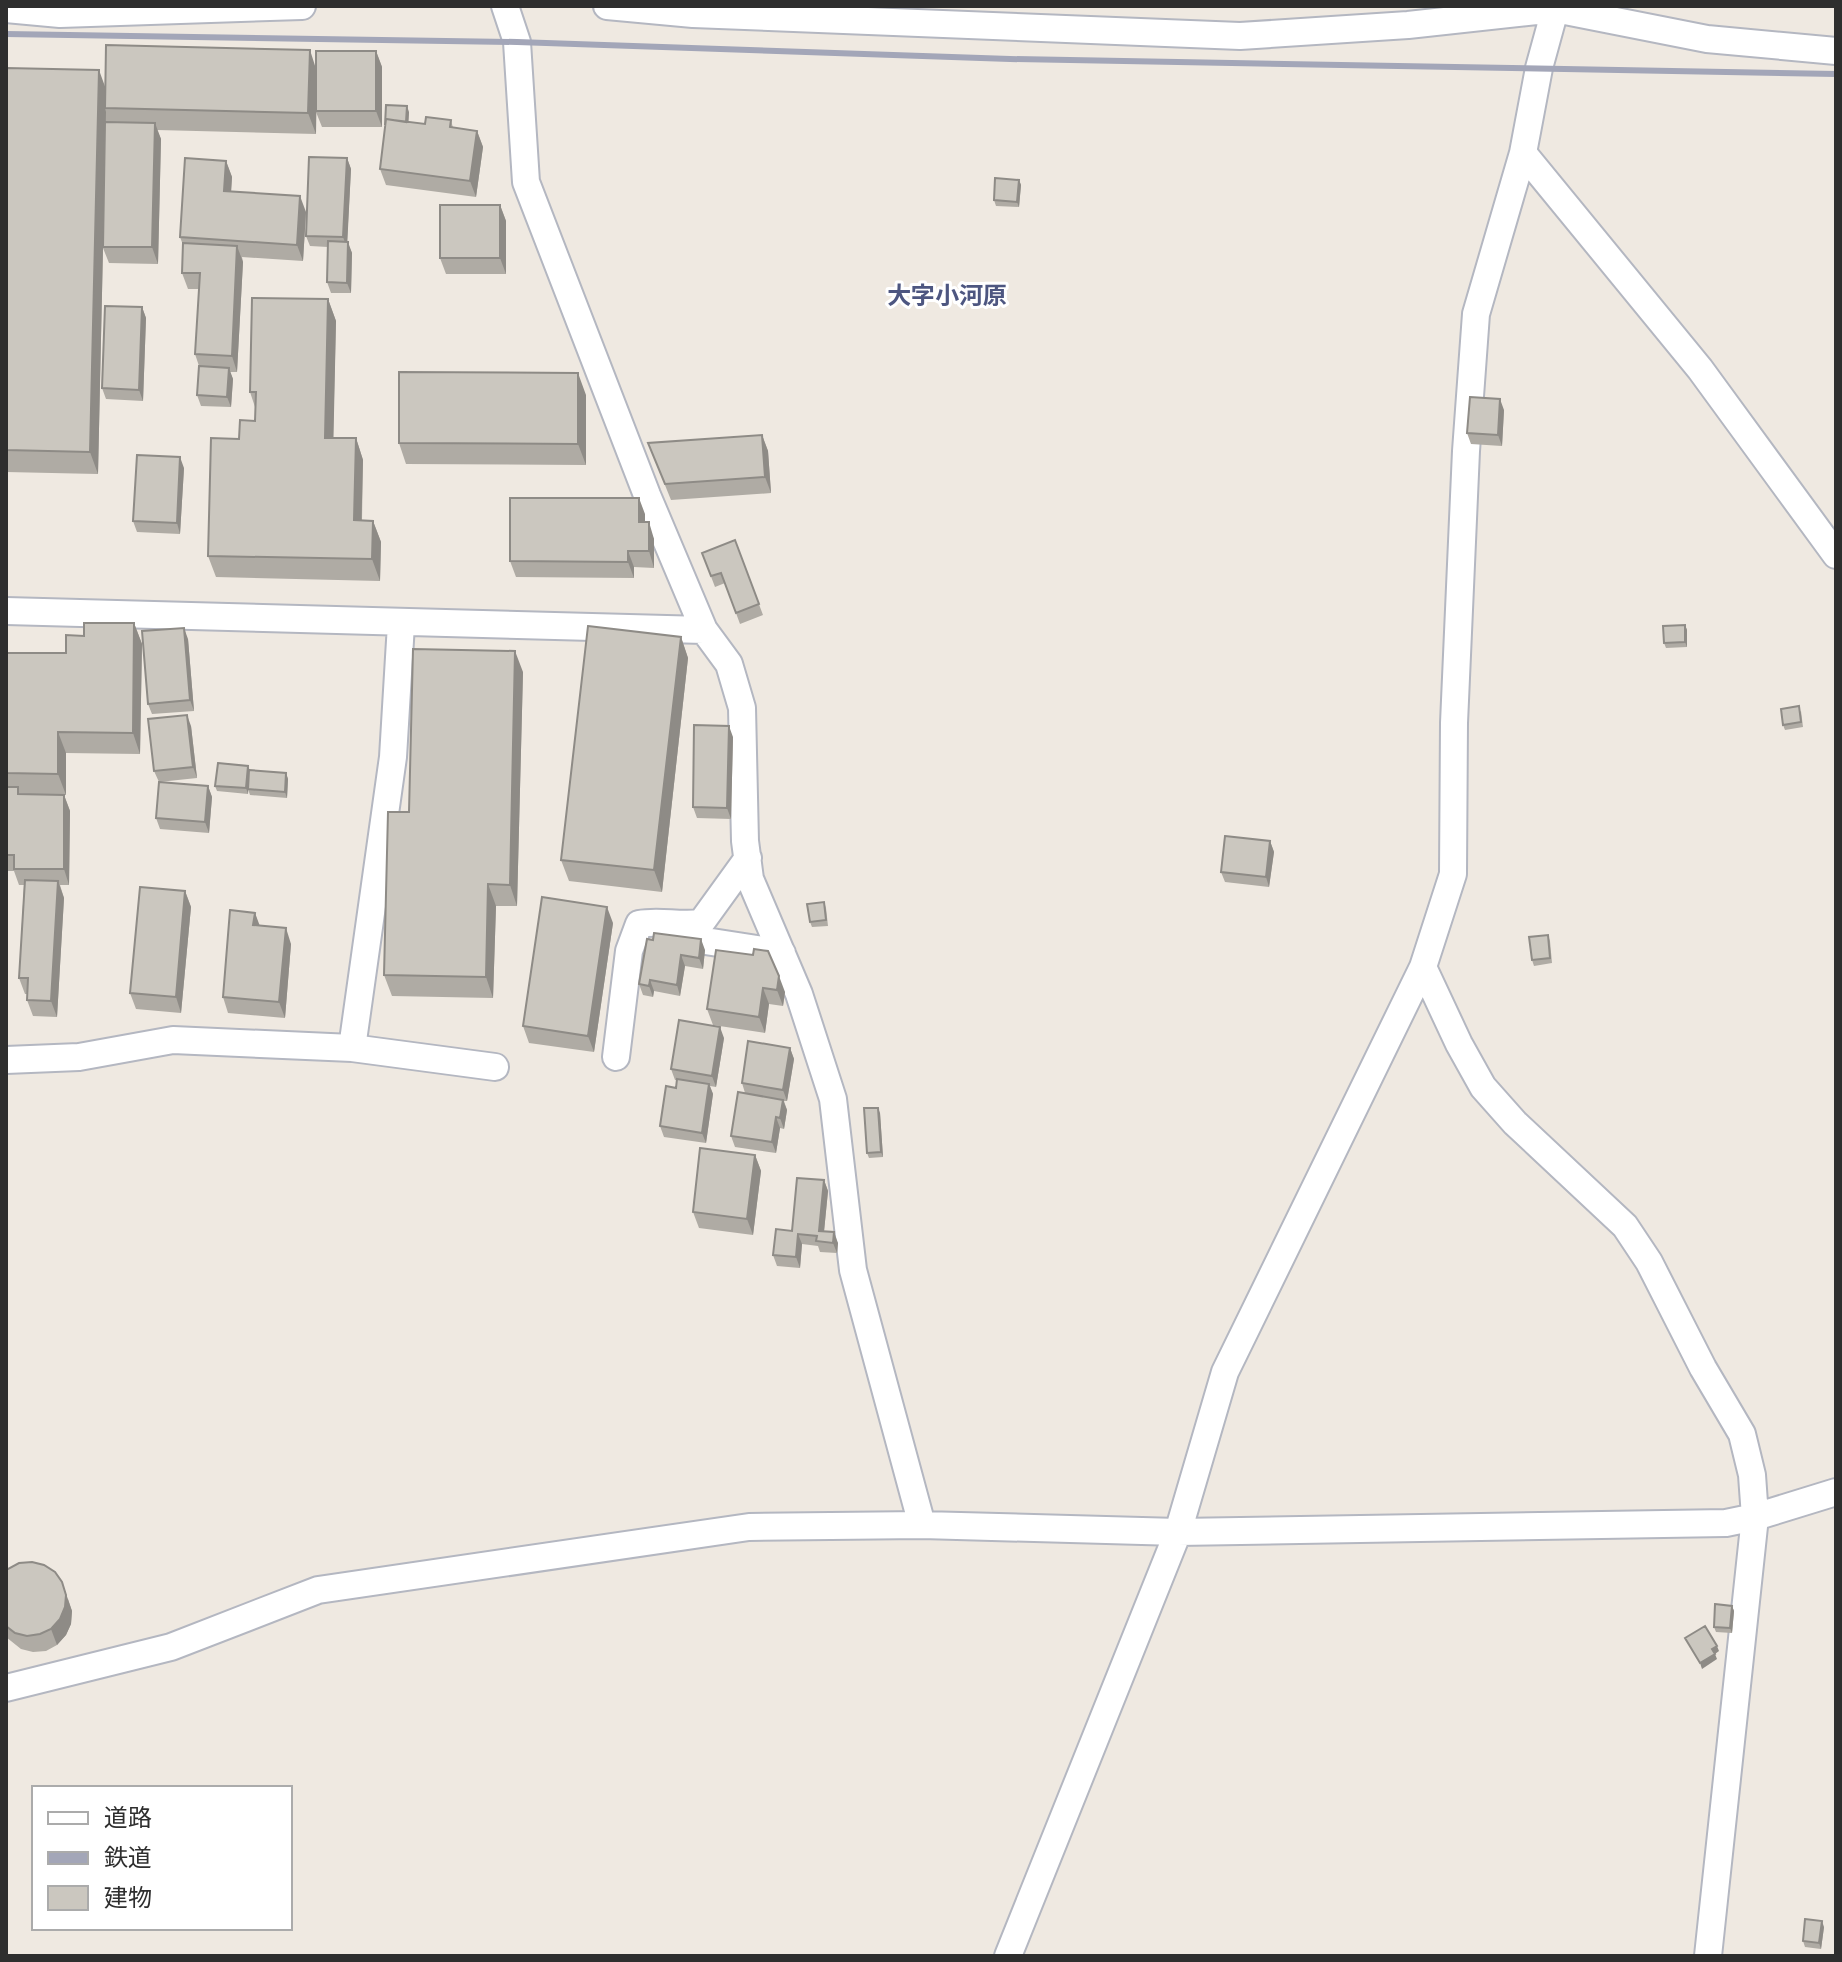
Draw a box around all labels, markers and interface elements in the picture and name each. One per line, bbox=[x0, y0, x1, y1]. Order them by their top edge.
district label: 大字小河原 bbox=[887, 282, 1007, 310]
legend bbox=[32, 1786, 292, 1930]
text: 道路 bbox=[104, 1804, 152, 1832]
text: 鉄道 bbox=[104, 1844, 152, 1872]
text: 建物 bbox=[104, 1884, 152, 1912]

